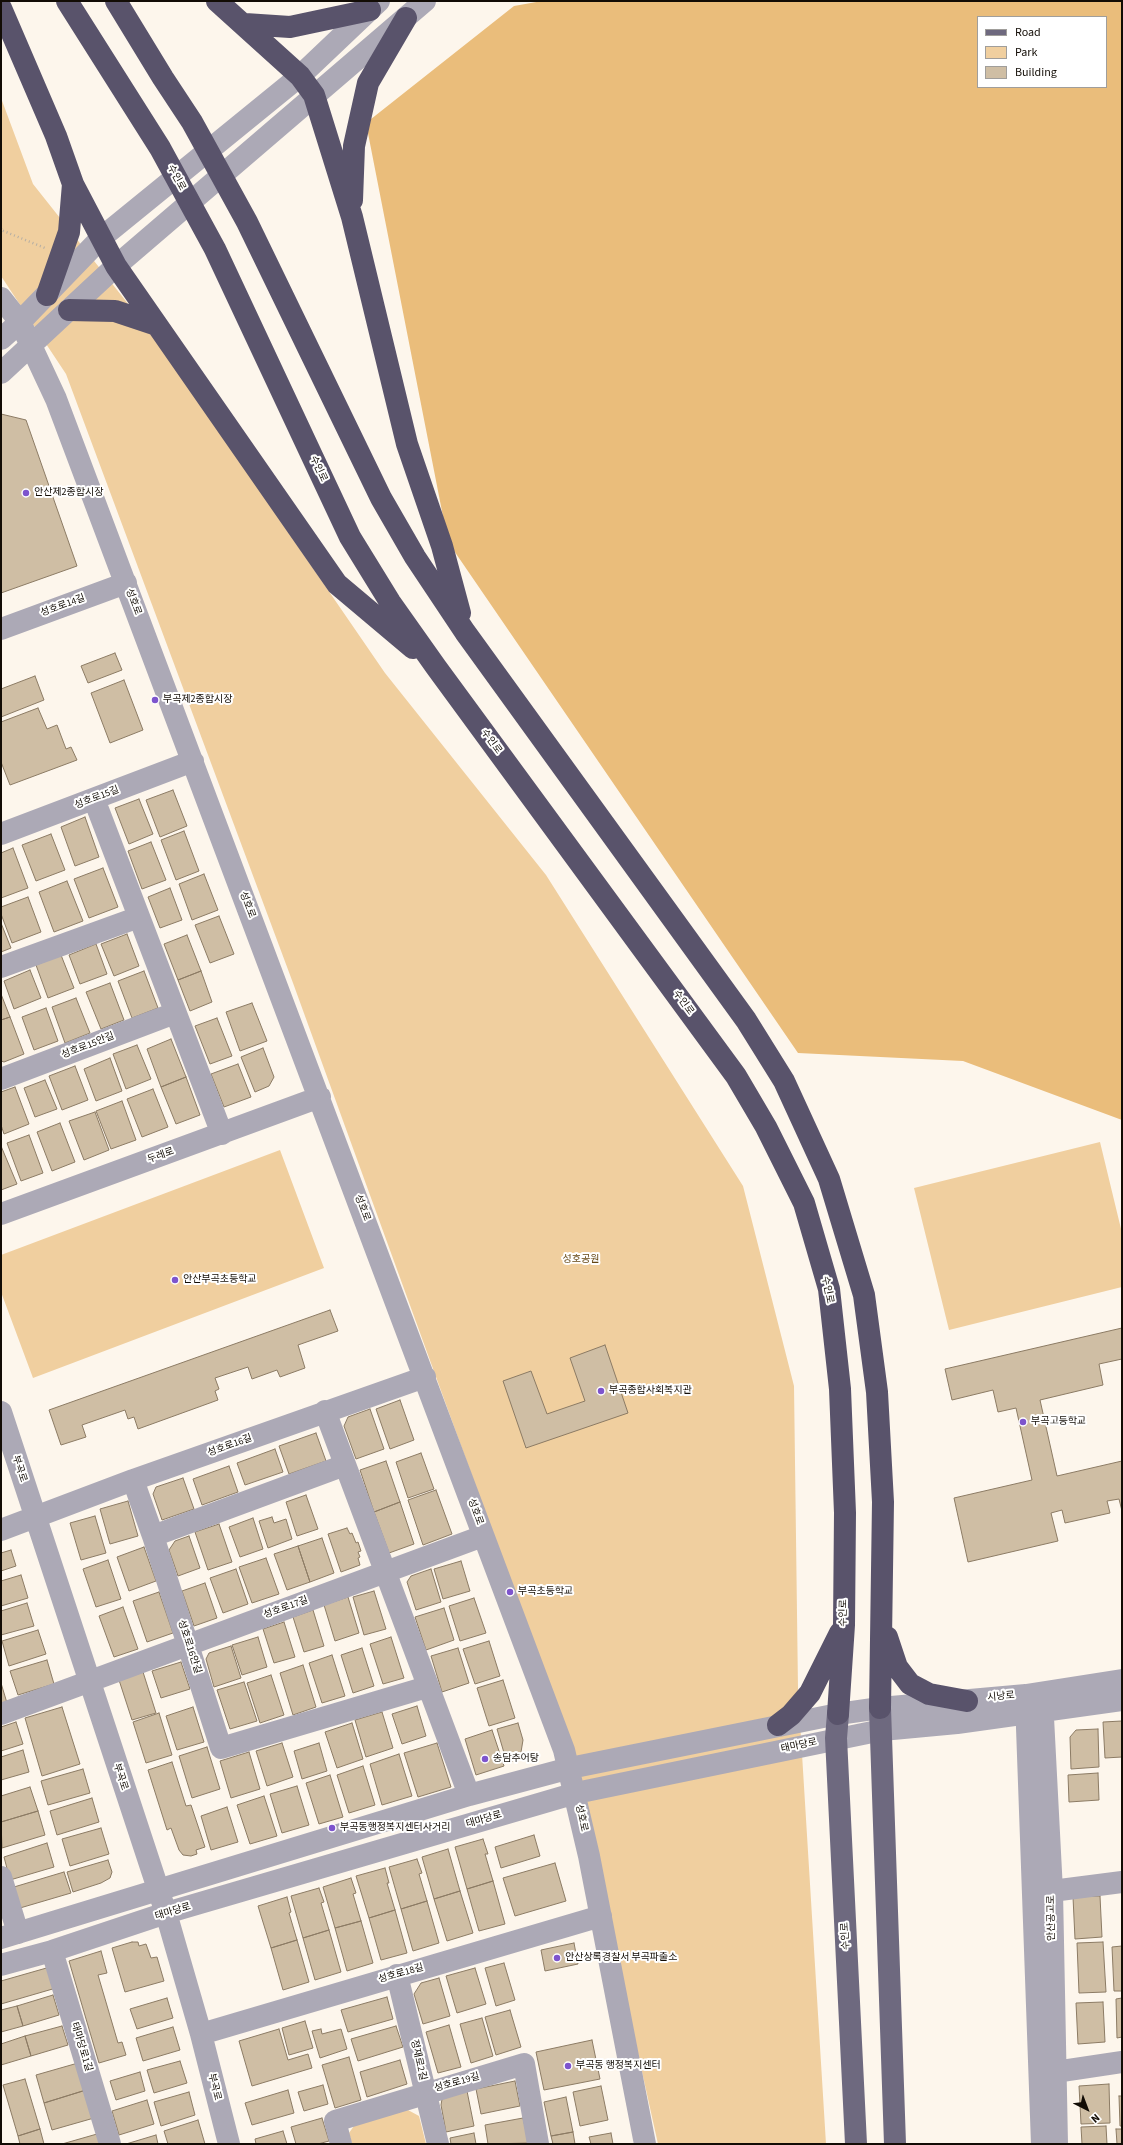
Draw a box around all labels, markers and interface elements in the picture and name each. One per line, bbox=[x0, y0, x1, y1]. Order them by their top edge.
legend bbox=[977, 16, 1107, 88]
text: Road bbox=[1015, 24, 1041, 41]
text: Park bbox=[1015, 44, 1037, 61]
text: Building bbox=[1015, 64, 1057, 81]
street label: 수인로 bbox=[164, 163, 188, 193]
street label: 수인로 bbox=[307, 454, 329, 484]
place label: 안산제2종합시장 bbox=[34, 487, 103, 499]
marker: 안산제2종합시장 bbox=[21, 488, 31, 498]
street label: 성호로 bbox=[122, 587, 144, 617]
street label: 성호로14길 bbox=[39, 592, 87, 620]
place label: 부곡제2종합시장 bbox=[163, 694, 232, 706]
marker: 부곡제2종합시장 bbox=[150, 695, 160, 705]
street label: 수인로 bbox=[478, 727, 504, 757]
street label: 성호로15길 bbox=[73, 784, 121, 812]
street label: 성호로 bbox=[236, 890, 258, 920]
street label: 수인로 bbox=[670, 988, 696, 1018]
street label: 성호로15안길 bbox=[60, 1030, 116, 1062]
street label: 두레로 bbox=[146, 1146, 176, 1166]
street label: 성호로 bbox=[351, 1193, 373, 1223]
park label: 성호공원 bbox=[563, 1254, 599, 1266]
place label: 안산부곡초등학교 bbox=[183, 1274, 257, 1286]
marker: 안산부곡초등학교 bbox=[170, 1275, 180, 1285]
street label: 수인로 bbox=[818, 1275, 836, 1305]
place label: 부곡종합사회복지관 bbox=[609, 1385, 692, 1397]
marker: 부곡종합사회복지관 bbox=[596, 1386, 606, 1396]
place label: 부곡고등학교 bbox=[1031, 1416, 1086, 1428]
marker: 부곡고등학교 bbox=[1018, 1417, 1028, 1427]
street label: 성호로16길 bbox=[206, 1432, 254, 1460]
street label: 부곡로 bbox=[9, 1454, 29, 1484]
street label: 성호로 bbox=[465, 1497, 485, 1527]
place label: 부곡초등학교 bbox=[518, 1586, 573, 1598]
marker: 부곡초등학교 bbox=[505, 1587, 515, 1597]
street label: 성호로17길 bbox=[262, 1594, 310, 1622]
street label: 수인로 bbox=[838, 1599, 850, 1627]
street label: 성호로16안길 bbox=[175, 1619, 203, 1675]
street label: 시낭로 bbox=[987, 1690, 1015, 1704]
street label: 태마당로 bbox=[780, 1736, 818, 1756]
place label: 송담추어탕 bbox=[493, 1753, 539, 1765]
marker: 송담추어탕 bbox=[480, 1754, 490, 1764]
street label: 부곡로 bbox=[110, 1762, 130, 1792]
street label: 성호로 bbox=[572, 1803, 590, 1833]
street label: 태마당로 bbox=[465, 1809, 503, 1831]
place label: 부곡동행정복지센터사거리 bbox=[340, 1822, 450, 1834]
marker: 부곡동행정복지센터사거리 bbox=[327, 1823, 337, 1833]
street label: 안산공고로 bbox=[1046, 1895, 1058, 1941]
street label: 태마당로 bbox=[154, 1901, 192, 1923]
street label: 수인로 bbox=[839, 1922, 853, 1950]
place label: 안산상록경찰서 부곡파출소 bbox=[565, 1952, 677, 1964]
marker: 안산상록경찰서 부곡파출소 bbox=[552, 1953, 562, 1963]
street label: 성호로18길 bbox=[377, 1962, 425, 1986]
street label: 태마당로1길 bbox=[68, 2021, 94, 2073]
street label: 정재로2길 bbox=[407, 2038, 429, 2082]
place label: 부곡동 행정복지센터 bbox=[576, 2060, 661, 2072]
marker: 부곡동 행정복지센터 bbox=[563, 2061, 573, 2071]
street label: 성호로19길 bbox=[433, 2071, 481, 2095]
street label: 부곡로 bbox=[205, 2072, 223, 2102]
north arrow bbox=[1067, 2089, 1107, 2129]
text: N bbox=[1088, 2110, 1103, 2126]

